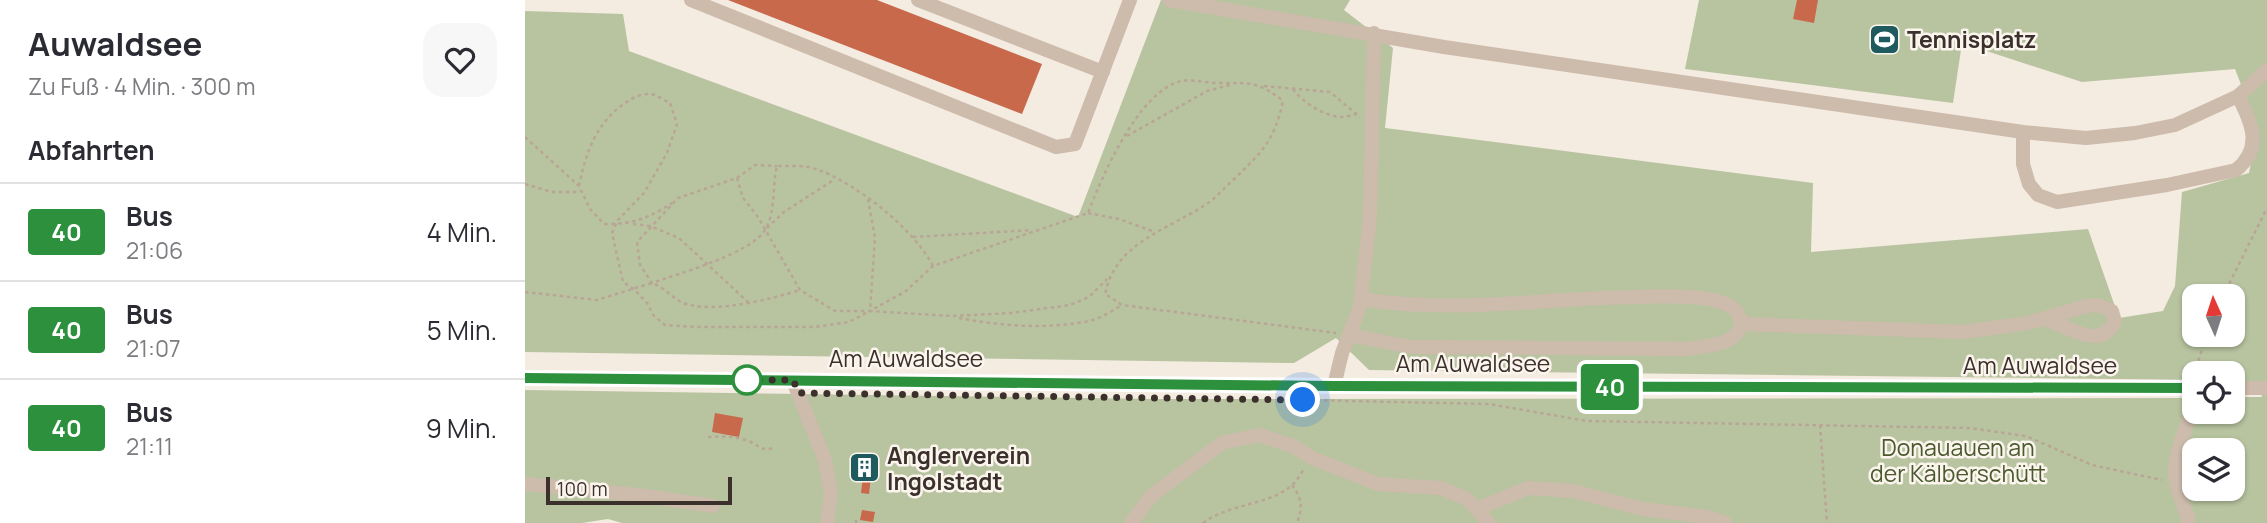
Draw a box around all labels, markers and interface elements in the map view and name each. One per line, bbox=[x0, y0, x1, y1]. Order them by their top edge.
text: Auwaldsee bbox=[28, 21, 203, 66]
sports icon: Tennisplatz bbox=[1867, 22, 1901, 56]
button: heart bbox=[423, 23, 497, 97]
place label: Tennisplatz bbox=[1907, 23, 2036, 55]
text: Zu Fuß · 4 Min. · 300 m bbox=[28, 70, 255, 102]
text: Abfahrten bbox=[28, 132, 155, 168]
text: Bus bbox=[126, 198, 173, 234]
text: 4 Min. bbox=[427, 214, 497, 250]
text: 40 bbox=[51, 215, 82, 248]
text: 21:06 bbox=[126, 234, 183, 266]
north arrow bbox=[2182, 284, 2245, 346]
map controls bbox=[2182, 284, 2245, 501]
text: Bus bbox=[126, 296, 173, 332]
text: 5 Min. bbox=[427, 312, 497, 348]
text: 40 bbox=[51, 313, 82, 346]
text: 21:07 bbox=[126, 332, 181, 364]
street label: Am Auwaldsee bbox=[829, 342, 983, 374]
street label: Am Auwaldsee bbox=[1396, 347, 1550, 379]
street label: Am Auwaldsee bbox=[1963, 349, 2117, 381]
button: locate bbox=[2182, 361, 2245, 424]
line badge: 40 bbox=[1579, 364, 1641, 410]
unlabelled marker bbox=[732, 365, 762, 395]
text: 40 bbox=[1595, 370, 1625, 403]
your location bbox=[1285, 382, 1320, 417]
text: Bus bbox=[126, 394, 173, 430]
text: 9 Min. bbox=[426, 410, 497, 446]
text: 40 bbox=[51, 411, 82, 444]
text: 21:11 bbox=[126, 430, 173, 462]
park label: Donauauen an der Kälberschütt bbox=[1870, 431, 2046, 489]
button: layers bbox=[2182, 438, 2245, 501]
place label: Anglerverein Ingolstadt bbox=[887, 439, 1030, 497]
building icon: Anglerverein Ingolstadt bbox=[847, 451, 881, 485]
scale bar bbox=[546, 474, 731, 506]
text: 100 m bbox=[557, 476, 608, 502]

